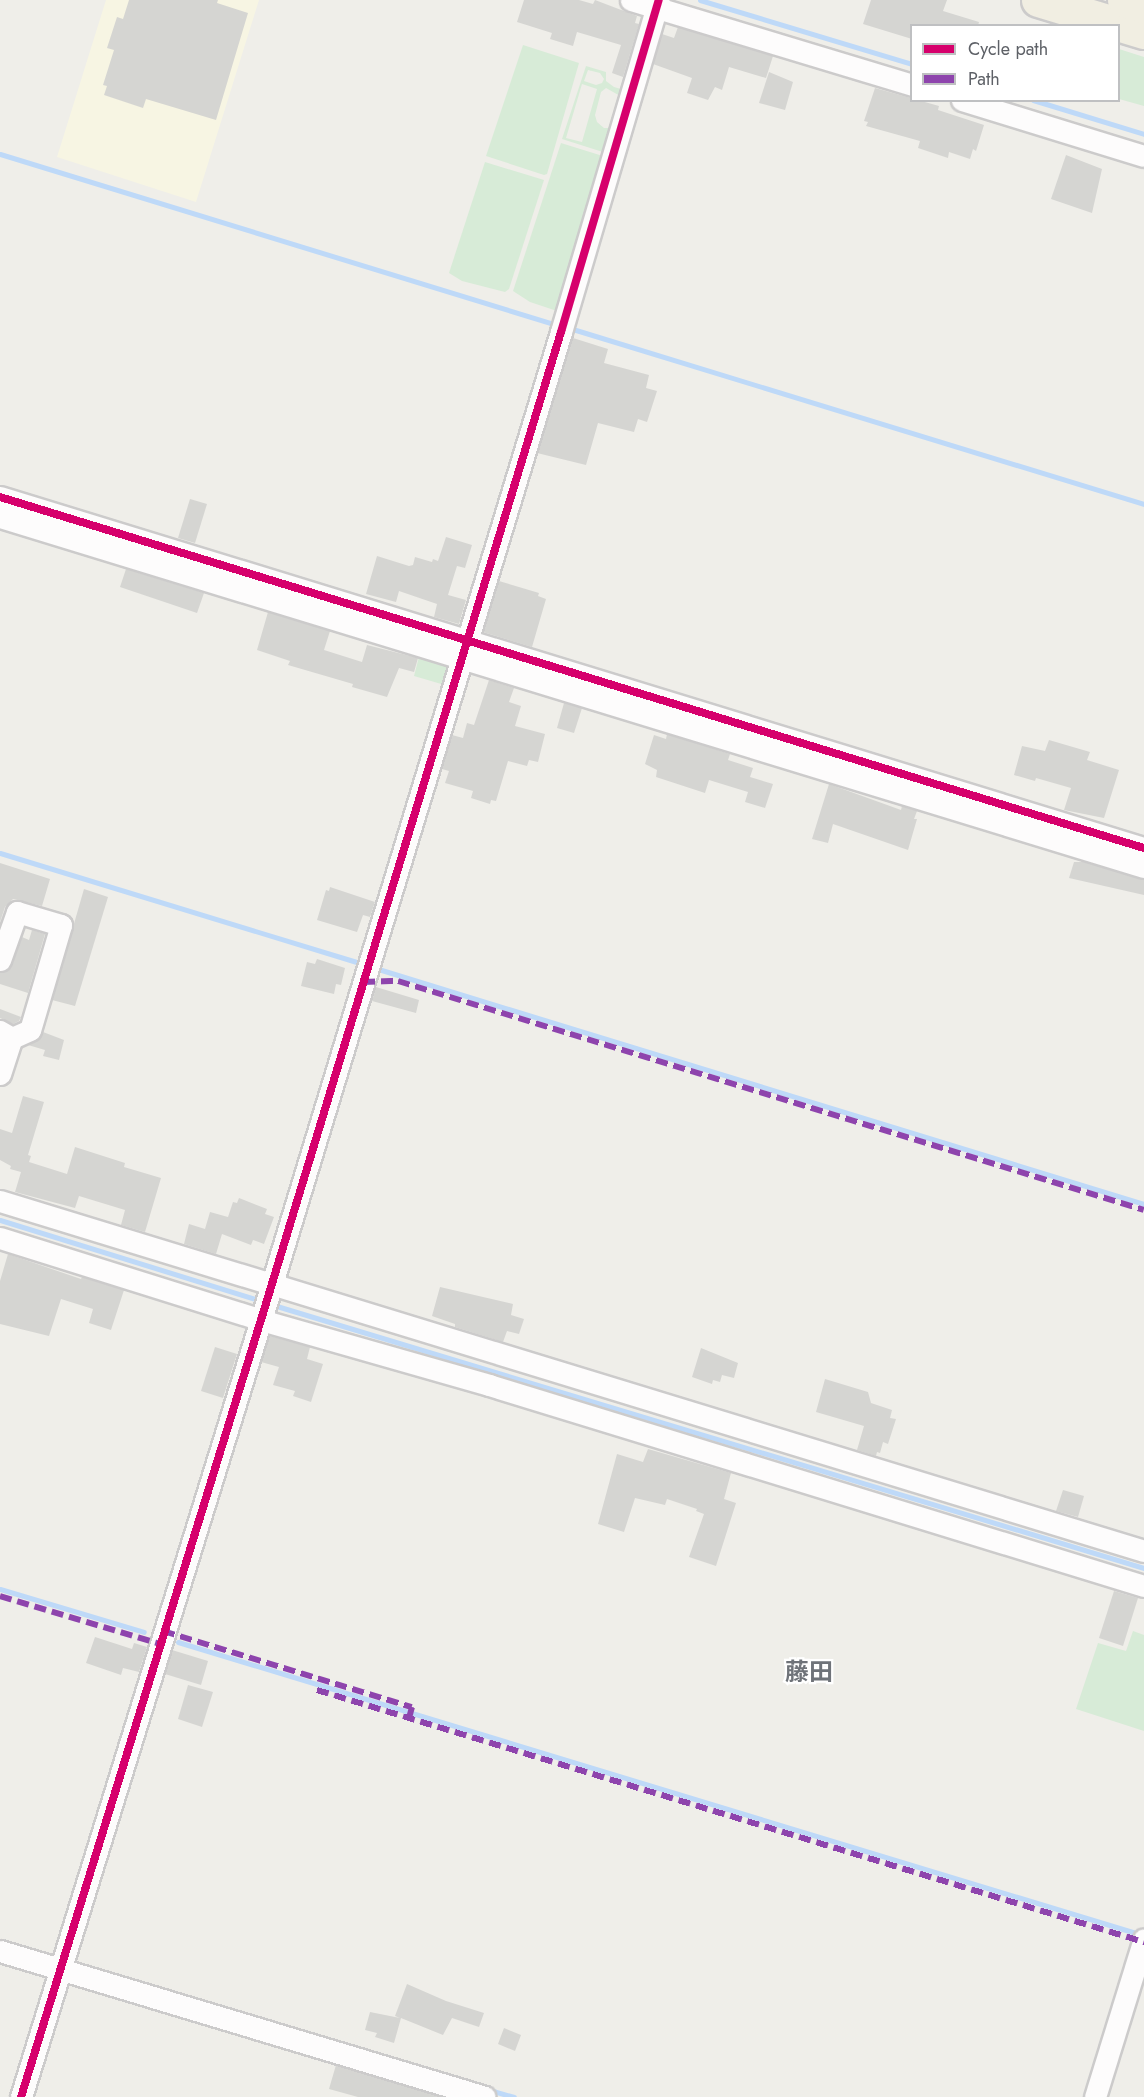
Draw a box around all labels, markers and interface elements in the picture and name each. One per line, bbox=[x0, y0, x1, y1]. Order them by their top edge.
legend bbox=[910, 24, 1120, 102]
text: Cycle path bbox=[968, 36, 1048, 62]
text: Path bbox=[968, 66, 1000, 92]
district label: 藤田 bbox=[785, 1658, 833, 1686]

